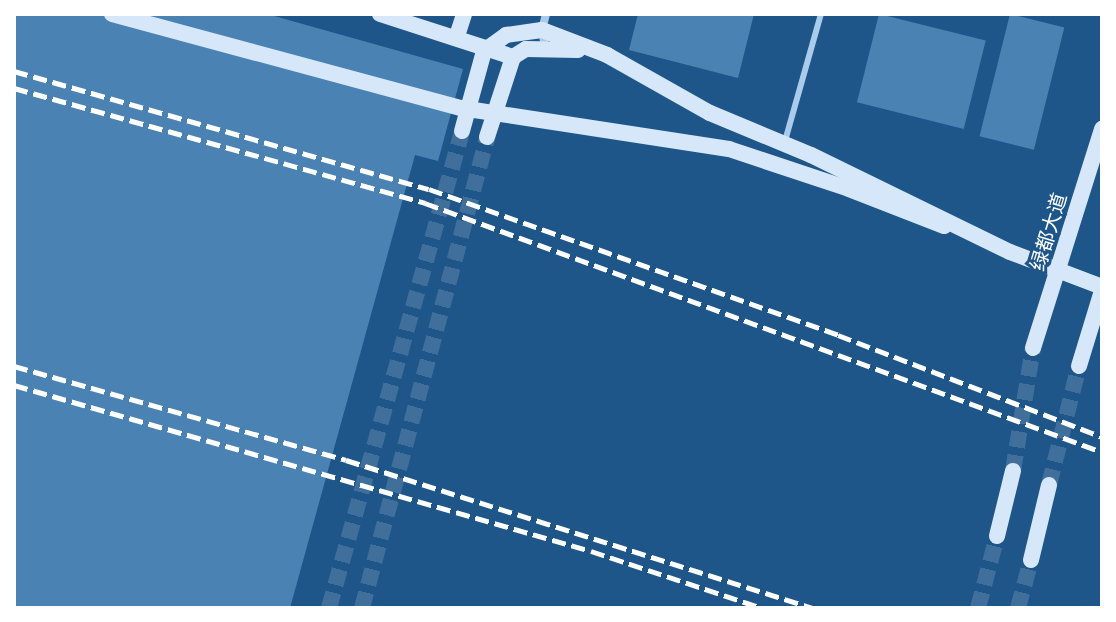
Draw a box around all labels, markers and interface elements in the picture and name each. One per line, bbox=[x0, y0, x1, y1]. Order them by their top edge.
street label: 绿都大道 bbox=[1026, 190, 1072, 274]

